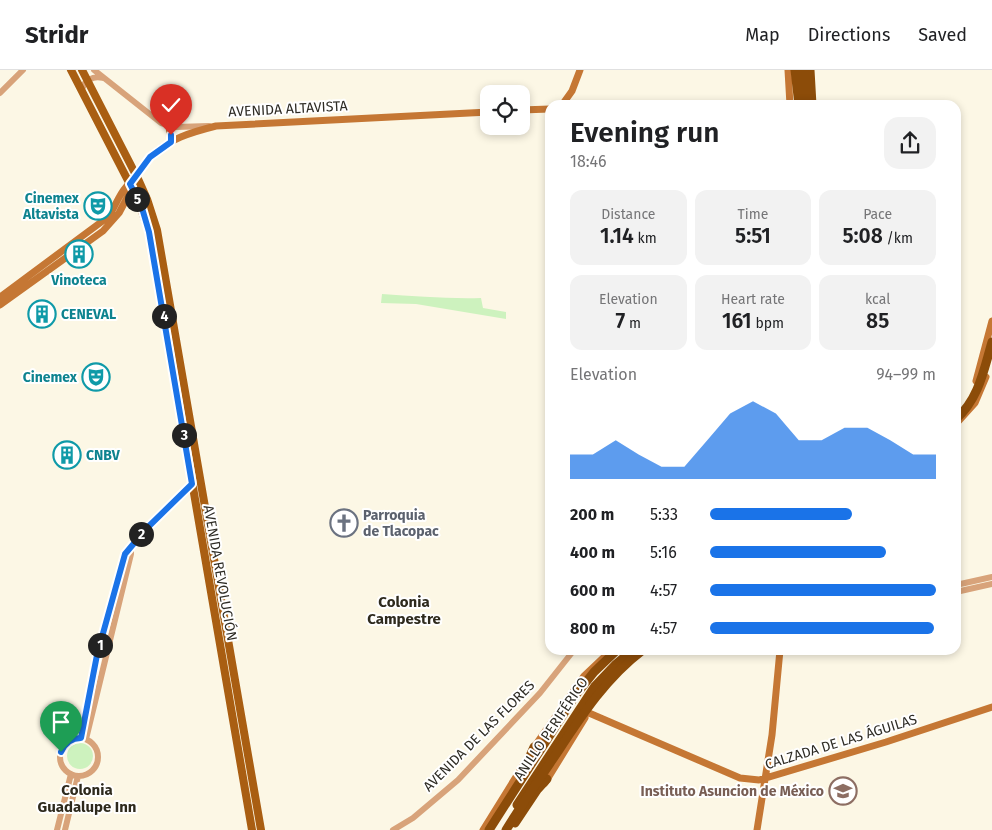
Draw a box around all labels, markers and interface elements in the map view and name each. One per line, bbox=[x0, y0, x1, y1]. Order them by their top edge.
text: Stridr bbox=[25, 21, 88, 49]
text: Map bbox=[745, 24, 780, 46]
text: Directions bbox=[808, 24, 890, 46]
text: Saved bbox=[918, 24, 967, 46]
pin bbox=[150, 84, 192, 135]
map controls bbox=[480, 85, 530, 135]
button: locate bbox=[480, 85, 530, 135]
icon: check bbox=[157, 91, 185, 119]
street label: AVENIDA ALTAVISTA bbox=[228, 97, 348, 121]
text: Evening run bbox=[570, 116, 719, 149]
button: share bbox=[884, 117, 936, 169]
text: 18:46 bbox=[570, 152, 607, 171]
pin: 5 bbox=[124, 186, 150, 212]
place label: Cinemex Altavista bbox=[22, 190, 80, 223]
theatre icon: Cinemex Altavista bbox=[83, 191, 113, 221]
text: 5 bbox=[134, 191, 141, 208]
text: Distance bbox=[601, 206, 655, 223]
text: Time bbox=[738, 206, 768, 223]
text: Pace bbox=[863, 206, 892, 223]
text: 1.14 bbox=[600, 223, 634, 249]
text: 5:51 bbox=[735, 223, 771, 249]
text: 5:08 bbox=[842, 223, 883, 249]
text: km bbox=[634, 230, 657, 247]
text: /km bbox=[883, 230, 913, 247]
building icon: Vinoteca bbox=[64, 239, 94, 269]
place label: Vinoteca bbox=[50, 272, 107, 289]
text: Elevation bbox=[599, 291, 658, 308]
text: Heart rate bbox=[721, 291, 785, 308]
text: kcal bbox=[865, 291, 890, 308]
building icon: CENEVAL bbox=[27, 299, 57, 329]
pin: 4 bbox=[152, 304, 176, 328]
place label: CENEVAL bbox=[61, 306, 116, 323]
text: 4 bbox=[161, 308, 168, 325]
text: 7 bbox=[616, 308, 625, 334]
text: 161 bbox=[722, 308, 752, 334]
text: 85 bbox=[866, 308, 889, 334]
text: m bbox=[625, 315, 641, 332]
text: bpm bbox=[752, 315, 784, 332]
theatre icon: Cinemex bbox=[81, 362, 111, 392]
text: Elevation bbox=[570, 365, 637, 384]
text: 94–99 m bbox=[876, 365, 936, 384]
place label: Cinemex bbox=[23, 369, 78, 386]
pin: 3 bbox=[172, 422, 196, 448]
text: 3 bbox=[181, 427, 188, 444]
building icon: CNBV bbox=[52, 440, 82, 470]
place label: CNBV bbox=[86, 447, 121, 464]
street label: AVENIDA REVOLUCIÓN bbox=[200, 503, 241, 642]
text: 200 m bbox=[570, 505, 614, 524]
text: 5:33 bbox=[650, 505, 678, 524]
place label: Parroquia de Tlacopac bbox=[363, 507, 439, 540]
church icon: Parroquia de Tlacopac bbox=[329, 508, 359, 538]
pin: 2 bbox=[128, 522, 154, 546]
text: 2 bbox=[138, 526, 145, 543]
text: 400 m bbox=[570, 543, 615, 562]
text: 5:16 bbox=[650, 543, 677, 562]
text: 600 m bbox=[570, 581, 615, 600]
text: 4:57 bbox=[650, 581, 677, 600]
district label: Colonia Campestre bbox=[367, 593, 441, 628]
text: 800 m bbox=[570, 619, 615, 638]
text: 4:57 bbox=[650, 619, 677, 638]
pin: 1 bbox=[88, 632, 112, 658]
text: 1 bbox=[97, 637, 104, 654]
street label: ANILLO PERIFÉRICO bbox=[509, 674, 592, 784]
street label: AVENIDA DE LAS FLORES bbox=[420, 677, 538, 795]
pin bbox=[40, 701, 82, 752]
icon: arrive bbox=[47, 708, 75, 736]
street label: CALZADA DE LAS ÁGUILAS bbox=[763, 710, 919, 773]
school or university icon: Instituto Asuncion de México bbox=[828, 776, 858, 806]
district label: Colonia Guadalupe Inn bbox=[37, 781, 137, 816]
place label: Instituto Asuncion de México bbox=[641, 783, 824, 800]

